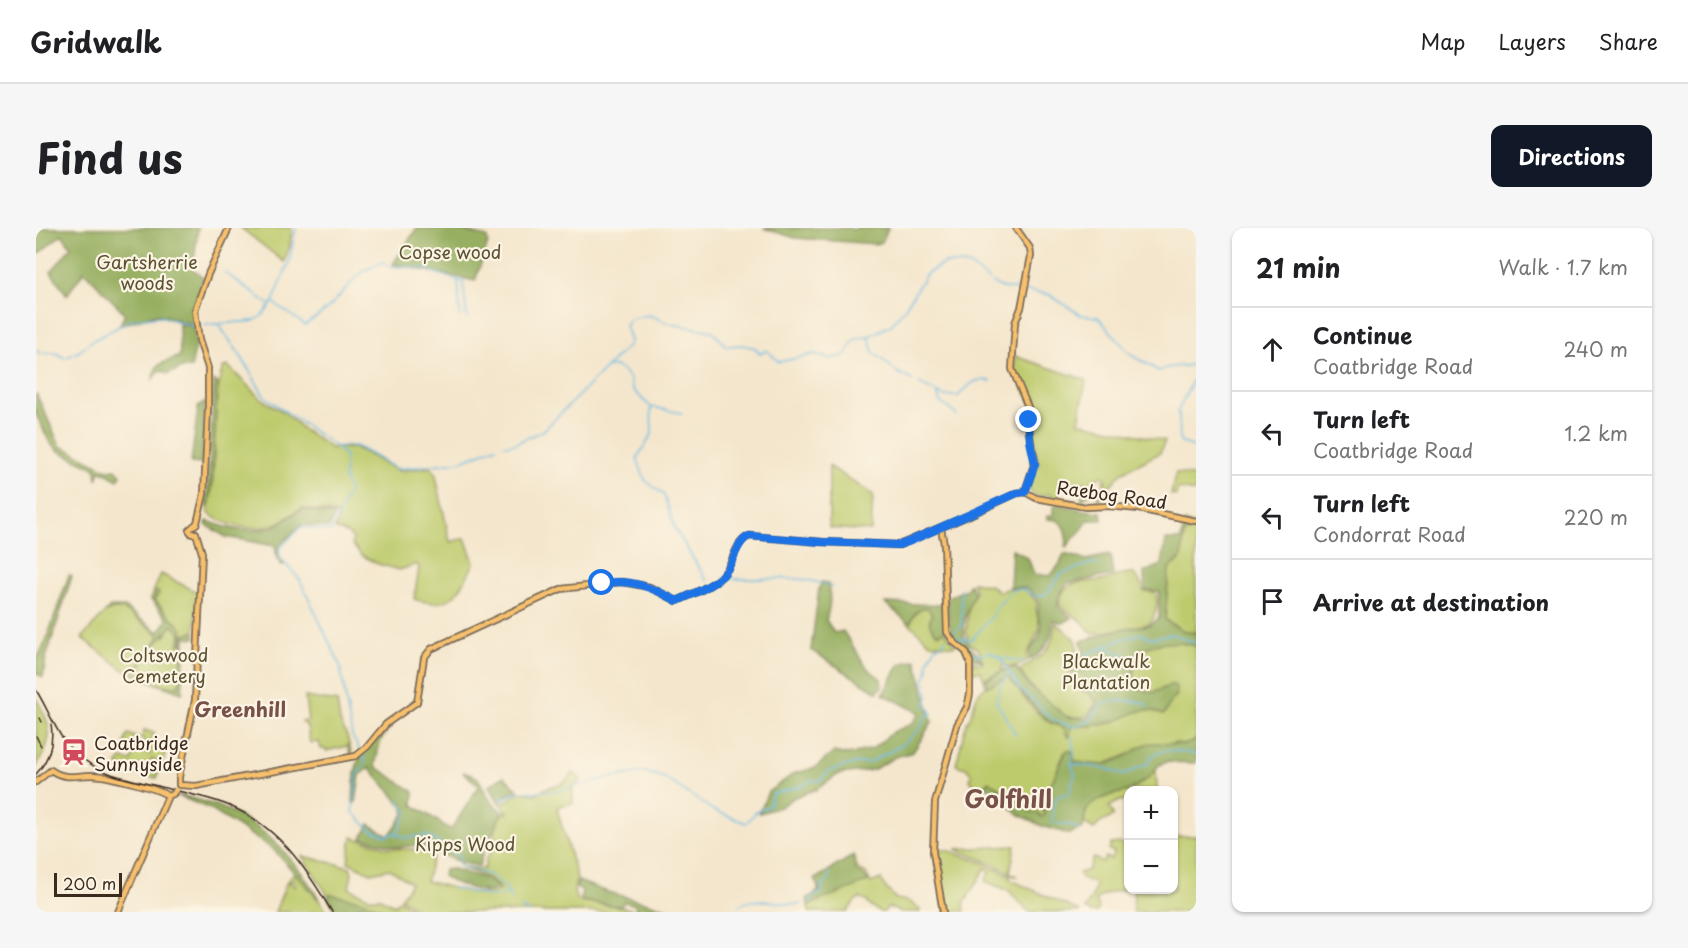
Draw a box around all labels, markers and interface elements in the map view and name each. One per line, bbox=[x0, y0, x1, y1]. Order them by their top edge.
text: Gridwalk bbox=[30, 20, 162, 63]
text: Map bbox=[1421, 25, 1465, 57]
text: Layers bbox=[1498, 25, 1566, 57]
text: Share bbox=[1599, 25, 1658, 57]
text: Find us bbox=[36, 125, 183, 188]
button: Directions bbox=[1491, 125, 1652, 187]
park label: Copse wood bbox=[399, 238, 501, 265]
park label: Gartsherrie woods bbox=[96, 248, 198, 296]
text: 21 min bbox=[1256, 248, 1341, 287]
text: Walk · 1.7 km bbox=[1499, 252, 1628, 282]
text: Continue bbox=[1313, 318, 1412, 351]
icon: ahead bbox=[1256, 333, 1289, 366]
text: 240 m bbox=[1563, 334, 1628, 364]
text: Coatbridge Road bbox=[1313, 351, 1473, 381]
text: Turn left bbox=[1313, 402, 1410, 435]
route end bbox=[1015, 406, 1041, 432]
icon: left bbox=[1256, 417, 1289, 450]
text: 1.2 km bbox=[1564, 418, 1628, 448]
text: Coatbridge Road bbox=[1313, 435, 1473, 465]
street label: Raebog Road bbox=[1055, 473, 1169, 515]
text: Turn left bbox=[1313, 486, 1410, 519]
icon: left bbox=[1256, 501, 1289, 534]
text: 220 m bbox=[1564, 502, 1628, 532]
text: Condorrat Road bbox=[1313, 519, 1466, 549]
route start bbox=[588, 569, 614, 595]
icon: arrive bbox=[1256, 585, 1289, 618]
text: Arrive at destination bbox=[1313, 585, 1549, 618]
park label: Coltswood Cemetery bbox=[120, 641, 208, 689]
park label: Blackwalk Plantation bbox=[1062, 647, 1150, 695]
district label: Greenhill bbox=[194, 694, 286, 724]
place label: Coatbridge Sunnyside bbox=[94, 729, 188, 777]
station icon: Coatbridge Sunnyside bbox=[59, 737, 89, 767]
district label: Golfhill bbox=[964, 780, 1052, 816]
map controls bbox=[1124, 786, 1178, 894]
button: + bbox=[1124, 786, 1178, 840]
park label: Kipps Wood bbox=[415, 830, 515, 857]
button: − bbox=[1124, 840, 1178, 894]
scale bar bbox=[54, 870, 122, 898]
text: 200 m bbox=[63, 871, 116, 895]

